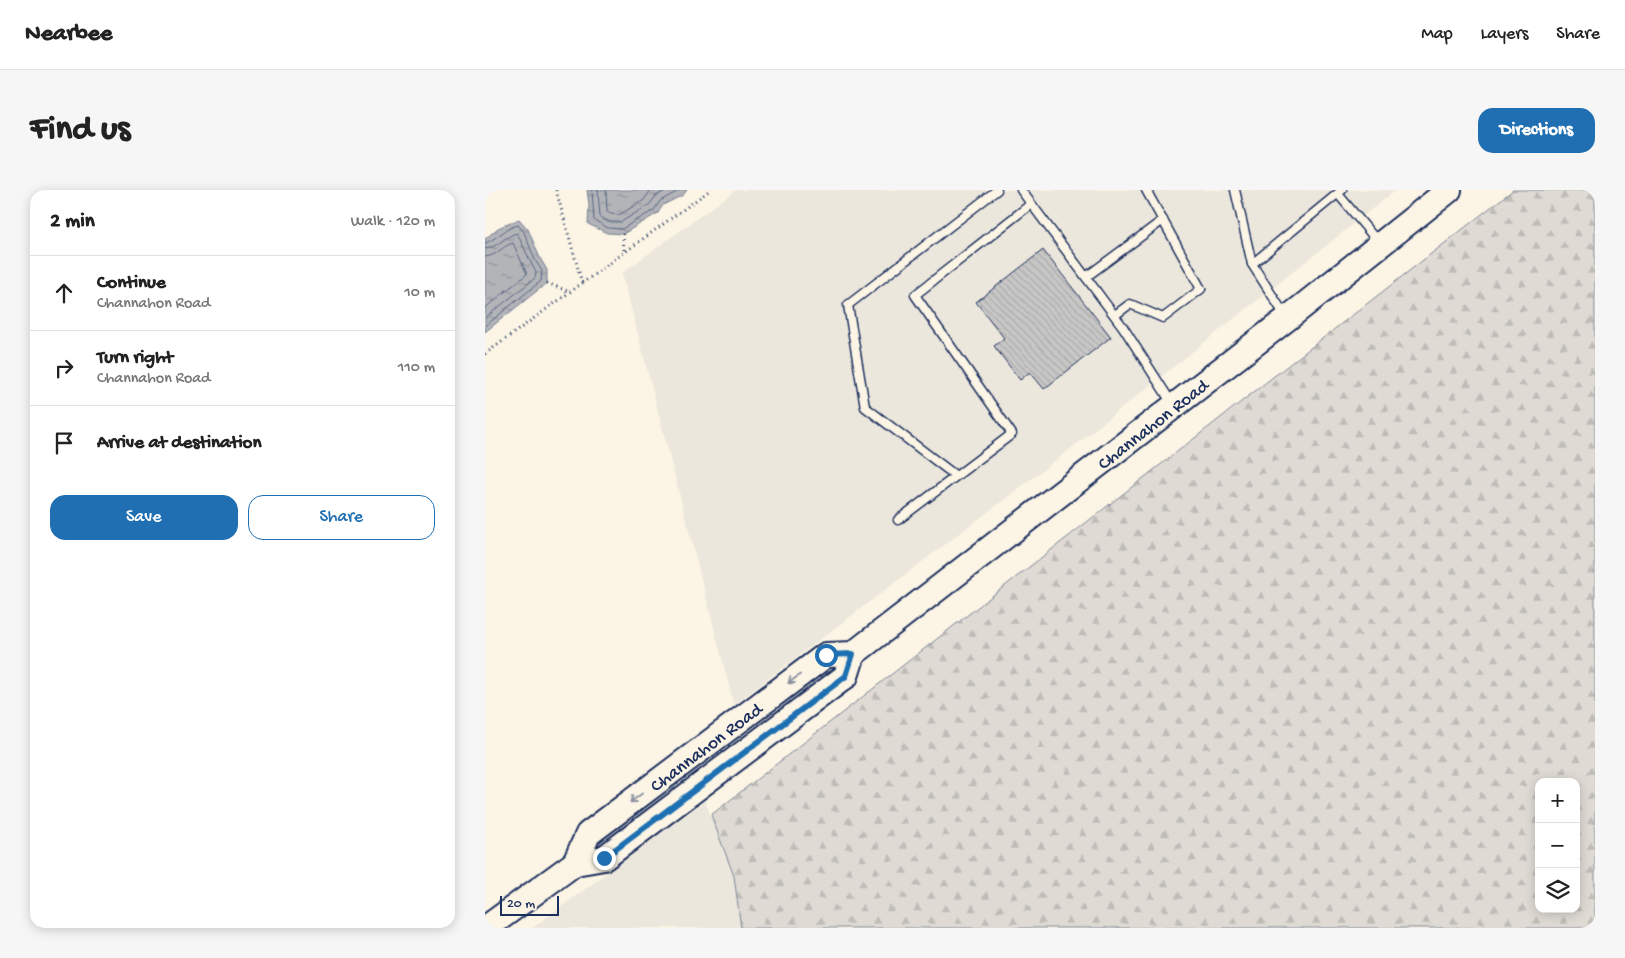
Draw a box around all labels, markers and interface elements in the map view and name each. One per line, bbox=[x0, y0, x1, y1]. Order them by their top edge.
text: Nearbee bbox=[25, 20, 112, 49]
text: Map bbox=[1421, 24, 1453, 45]
text: Layers bbox=[1481, 24, 1528, 45]
text: Share bbox=[1556, 24, 1600, 45]
button: Directions bbox=[1478, 108, 1595, 153]
text: Find us bbox=[30, 110, 130, 151]
text: 2 min bbox=[50, 210, 95, 235]
text: Walk · 120 m bbox=[351, 213, 435, 232]
text: Continue bbox=[97, 272, 166, 295]
icon: ahead bbox=[50, 279, 78, 307]
text: 10 m bbox=[404, 284, 435, 303]
text: Channahon Road bbox=[97, 295, 210, 314]
text: Turn right bbox=[97, 347, 173, 370]
icon: right bbox=[50, 354, 78, 382]
text: 110 m bbox=[398, 359, 435, 378]
text: Channahon Road bbox=[97, 370, 210, 389]
street label: Channahon Road bbox=[1094, 374, 1216, 476]
icon: arrive bbox=[50, 429, 78, 457]
text: Arrive at destination bbox=[97, 432, 261, 455]
button: Save bbox=[50, 495, 238, 540]
button: Share bbox=[248, 495, 435, 540]
route start bbox=[815, 644, 838, 667]
one-way arrow bbox=[787, 674, 801, 684]
street label: Channahon Road bbox=[646, 698, 769, 799]
map controls bbox=[1535, 778, 1580, 913]
button: + bbox=[1535, 778, 1580, 823]
one-way arrow bbox=[630, 792, 643, 803]
button: − bbox=[1535, 823, 1580, 868]
route end bbox=[593, 847, 616, 870]
button: layers bbox=[1535, 868, 1580, 913]
scale bar bbox=[500, 893, 559, 916]
text: 20 m bbox=[507, 896, 535, 913]

